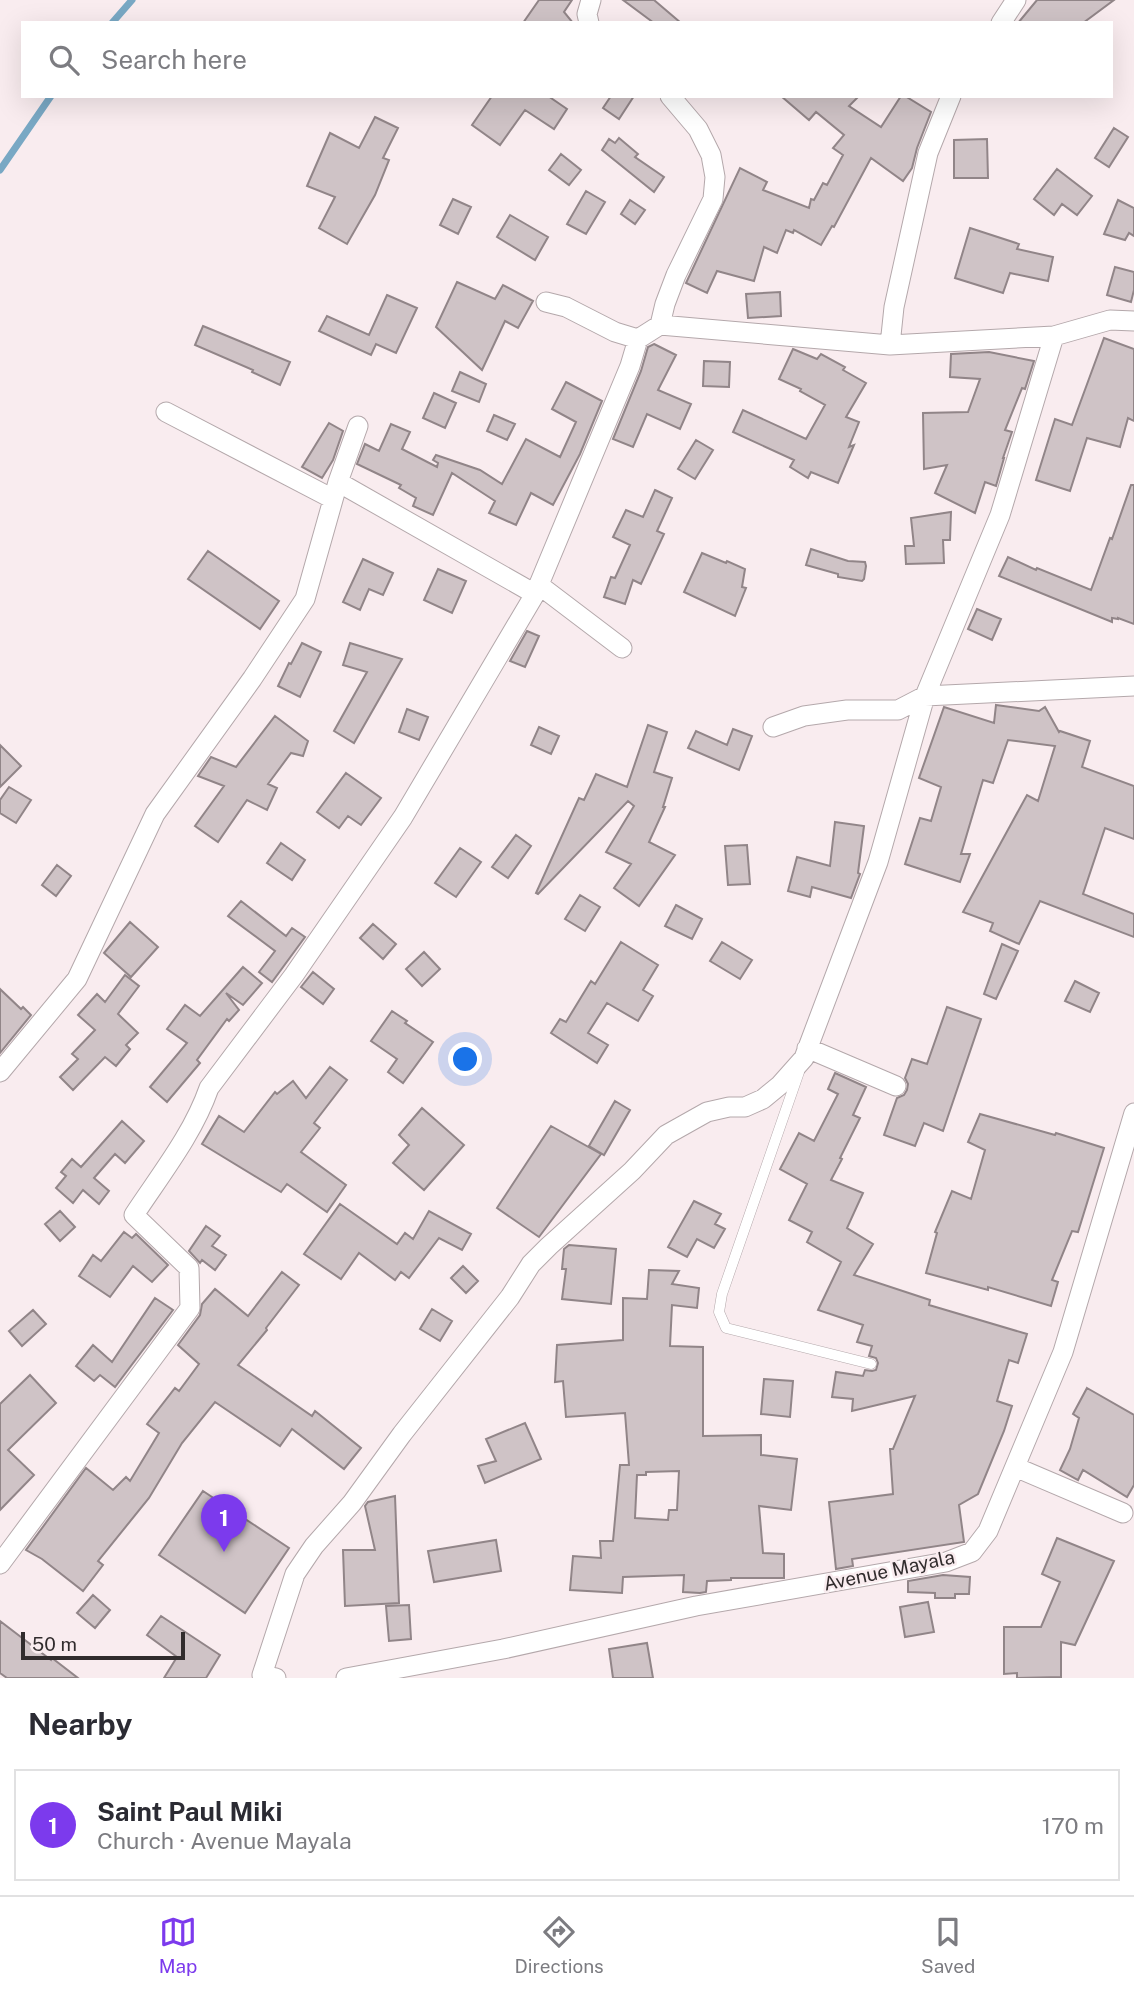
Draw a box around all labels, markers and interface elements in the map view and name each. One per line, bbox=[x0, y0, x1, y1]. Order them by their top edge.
search box bbox=[21, 21, 1113, 98]
icon: search bbox=[45, 41, 83, 79]
text: Search here bbox=[101, 44, 247, 75]
your location bbox=[448, 1042, 482, 1076]
pin: 1 bbox=[201, 1494, 247, 1552]
street label: Avenue Mayala bbox=[822, 1545, 956, 1595]
scale bar bbox=[21, 1629, 186, 1661]
text: 50 m bbox=[32, 1633, 77, 1655]
text: Nearby bbox=[28, 1706, 132, 1742]
text: Saint Paul Miki bbox=[97, 1796, 282, 1827]
text: 1 bbox=[48, 1812, 58, 1839]
text: 170 m bbox=[1042, 1812, 1104, 1839]
text: Church · Avenue Mayala bbox=[97, 1827, 352, 1854]
tab: Map bbox=[159, 1913, 197, 1977]
tab: Directions bbox=[514, 1913, 604, 1977]
tab: Saved bbox=[921, 1913, 975, 1977]

